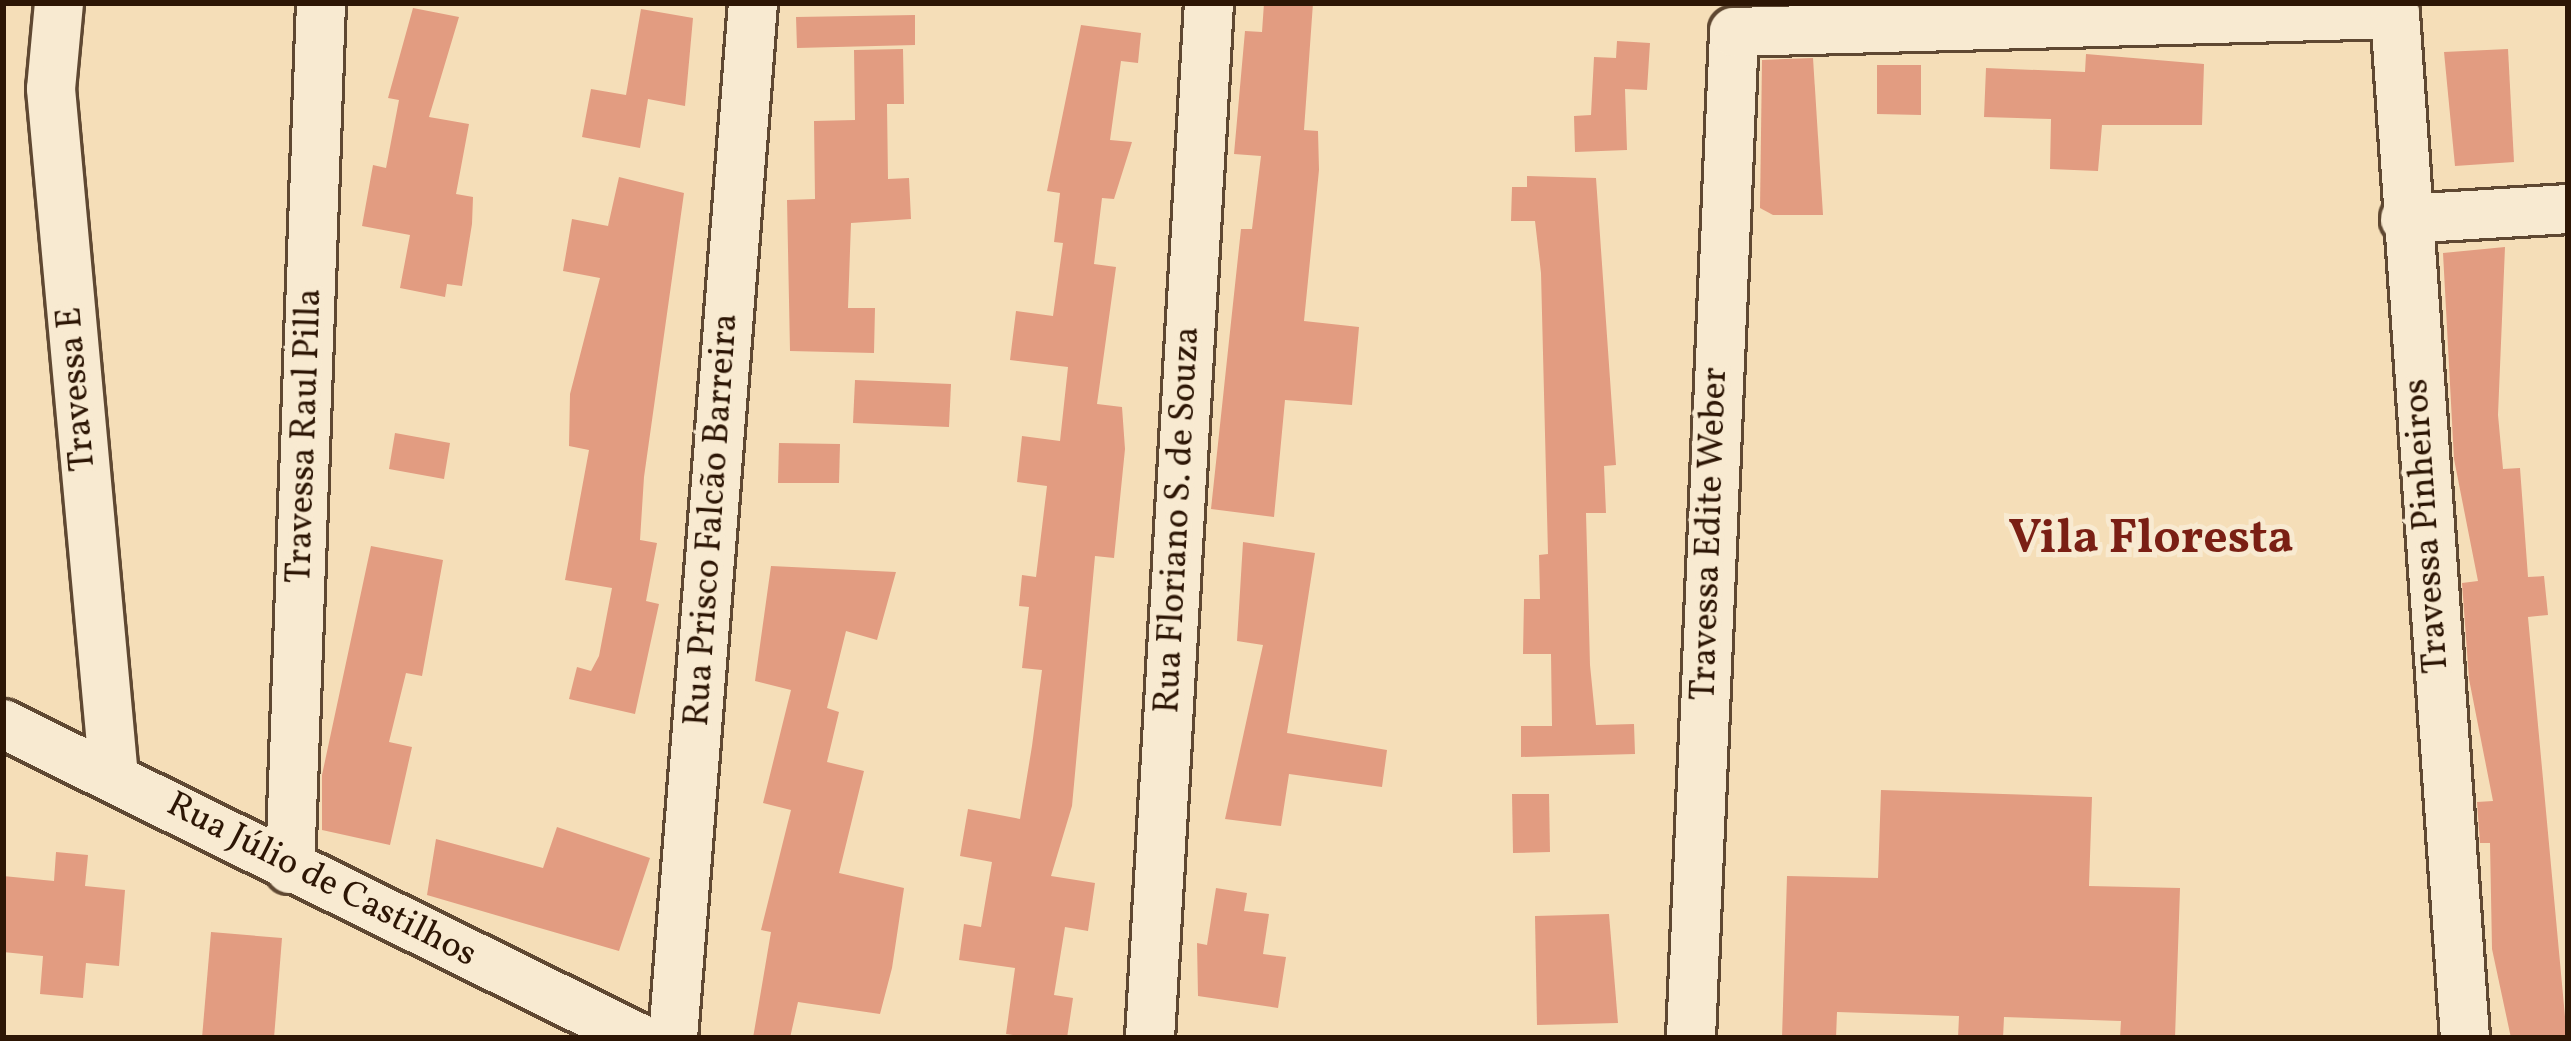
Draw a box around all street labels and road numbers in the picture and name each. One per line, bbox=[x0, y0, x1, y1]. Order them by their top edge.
street label: Travessa Raul Pilla bbox=[279, 288, 333, 584]
street label: Travessa E bbox=[49, 305, 107, 473]
street label: Rua Prisco Falcão Barreira bbox=[677, 312, 749, 728]
street label: Rua Floriano S. de Souza bbox=[1147, 325, 1211, 715]
street label: Travessa Edite Weber bbox=[1684, 366, 1738, 702]
street label: Travessa Pinheiros bbox=[2396, 377, 2460, 675]
street label: Rua Júlio de Castilhos bbox=[159, 784, 483, 978]

